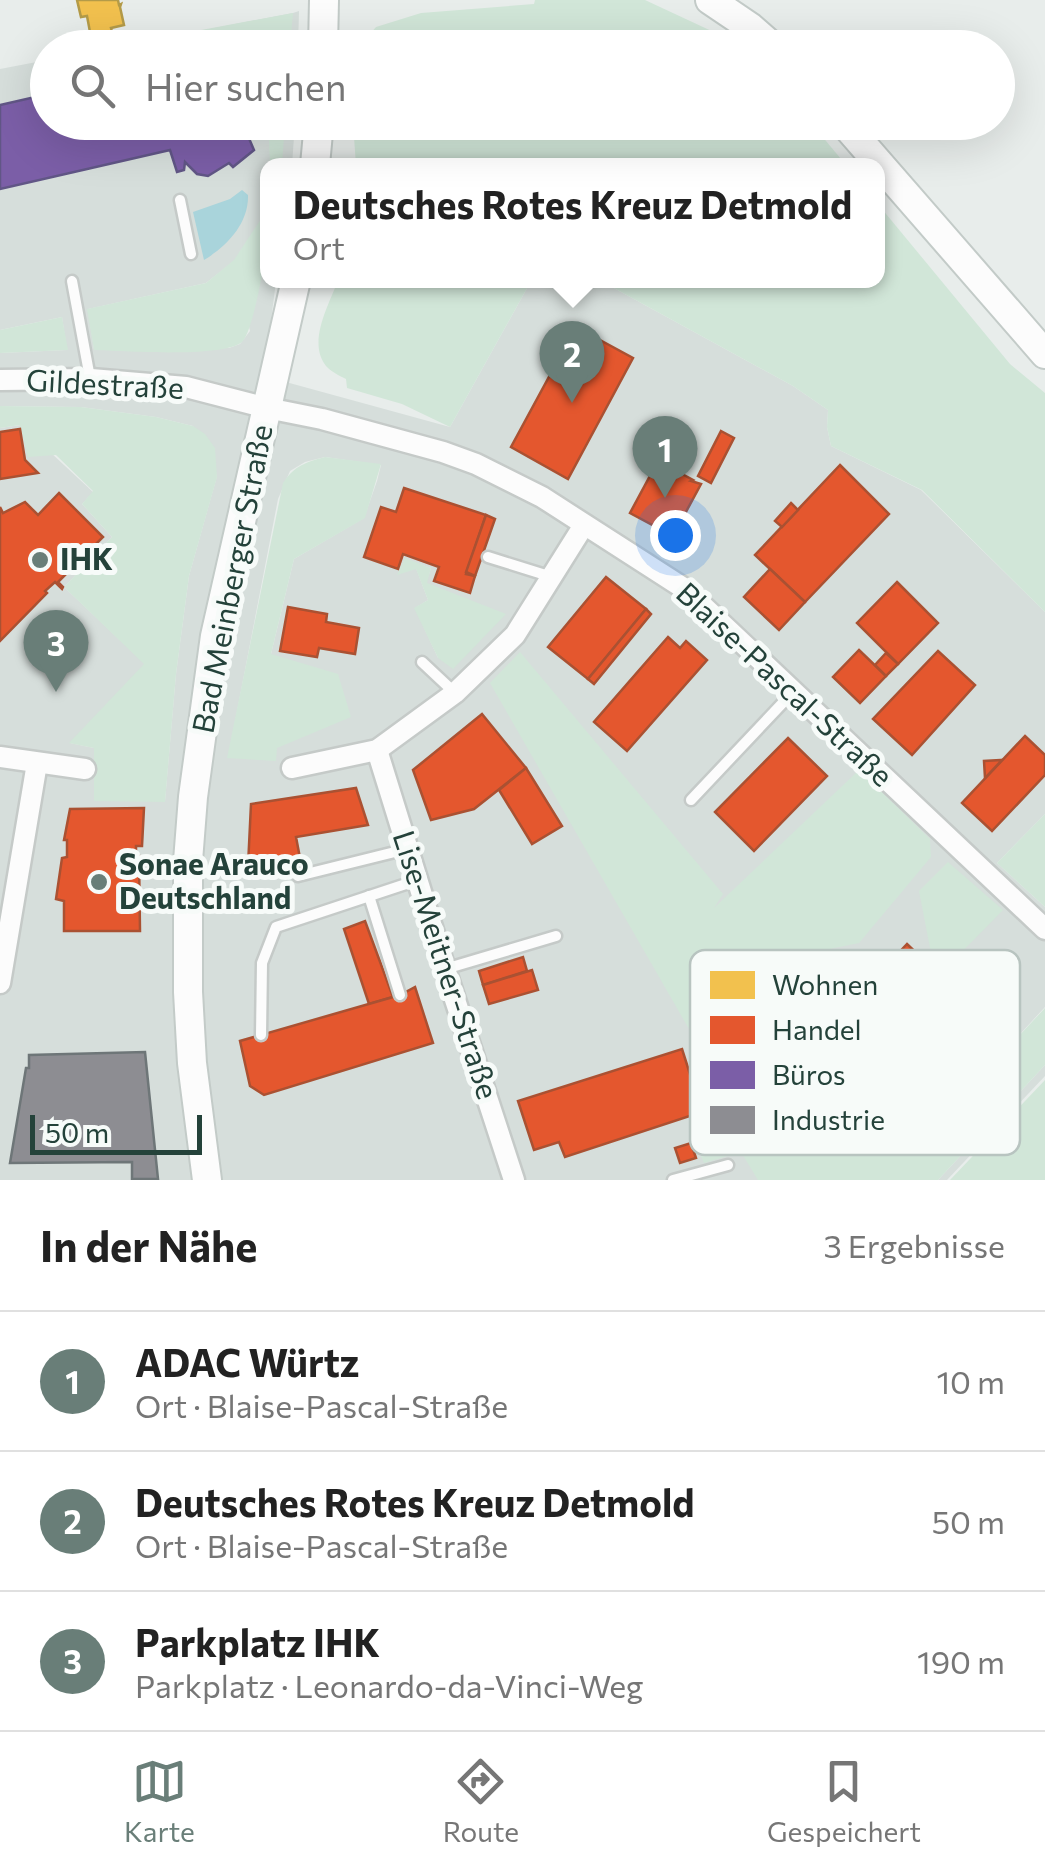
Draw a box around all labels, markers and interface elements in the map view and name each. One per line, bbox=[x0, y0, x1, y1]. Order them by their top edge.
search box bbox=[30, 30, 1015, 140]
icon: search bbox=[65, 58, 120, 113]
text: Hier suchen bbox=[145, 62, 347, 109]
popup bbox=[260, 158, 885, 288]
text: Deutsches Rotes Kreuz Detmold bbox=[293, 180, 852, 227]
text: Ort bbox=[293, 227, 345, 267]
pin: 2 bbox=[540, 320, 604, 403]
street label: Gildestraße bbox=[25, 360, 185, 405]
pin: 1 bbox=[632, 416, 698, 498]
street label: Bad Meinberger Straße bbox=[182, 421, 279, 736]
your location bbox=[650, 510, 701, 561]
place label: IHK bbox=[60, 539, 113, 576]
marker: IHK bbox=[29, 549, 51, 571]
street label: Blaise-Pascal-Straße bbox=[670, 573, 902, 793]
pin: 3 bbox=[23, 610, 88, 692]
street label: Lise-Meitner-Straße bbox=[387, 825, 508, 1103]
place label: Sonae Arauco Deutschland bbox=[119, 844, 309, 915]
marker: Sonae Arauco Deutschland bbox=[88, 871, 110, 893]
legend bbox=[690, 950, 1020, 1155]
text: Wohnen bbox=[772, 967, 878, 1001]
text: Handel bbox=[772, 1012, 862, 1046]
text: Büros bbox=[772, 1057, 846, 1091]
text: Industrie bbox=[772, 1102, 885, 1136]
scale bar bbox=[30, 1110, 202, 1154]
text: 50 m bbox=[45, 1115, 109, 1149]
text: In der Nähe bbox=[40, 1219, 257, 1271]
text: 3 Ergebnisse bbox=[823, 1225, 1005, 1265]
text: ADAC Würtz bbox=[135, 1338, 359, 1385]
text: 1 bbox=[65, 1361, 80, 1401]
text: 10 m bbox=[936, 1361, 1005, 1401]
text: Ort · Blaise-Pascal-Straße bbox=[135, 1385, 508, 1425]
text: Deutsches Rotes Kreuz Detmold bbox=[135, 1478, 695, 1525]
text: 2 bbox=[63, 1501, 82, 1541]
text: 50 m bbox=[932, 1501, 1005, 1541]
text: Ort · Blaise-Pascal-Straße bbox=[135, 1525, 508, 1565]
text: Parkplatz IHK bbox=[135, 1618, 380, 1665]
text: 3 bbox=[63, 1641, 82, 1681]
text: 190 m bbox=[917, 1641, 1005, 1681]
text: Parkplatz · Leonardo-da-Vinci-Weg bbox=[135, 1665, 643, 1705]
tab: Karte bbox=[124, 1754, 195, 1848]
tab: Route bbox=[443, 1754, 519, 1848]
tab: Gespeichert bbox=[767, 1754, 921, 1848]

